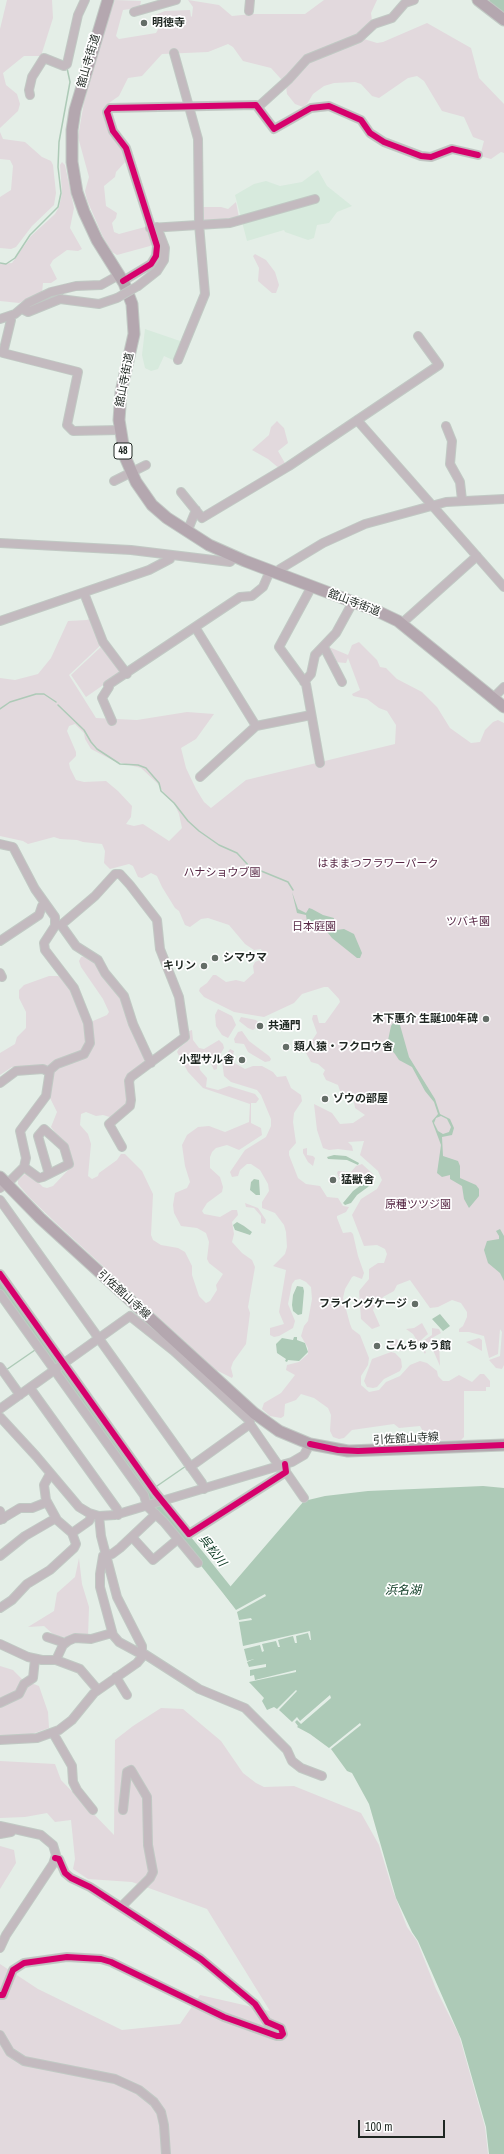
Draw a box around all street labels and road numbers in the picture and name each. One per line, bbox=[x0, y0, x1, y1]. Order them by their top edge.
street label: 舘山寺街道 bbox=[75, 33, 103, 89]
street label: 舘山寺街道 bbox=[113, 352, 137, 408]
road number: 48 bbox=[114, 443, 132, 459]
street label: 舘山寺街道 bbox=[326, 587, 382, 619]
street label: 引佐舘山寺線 bbox=[95, 1268, 153, 1322]
street label: 引佐舘山寺線 bbox=[373, 1431, 439, 1447]

